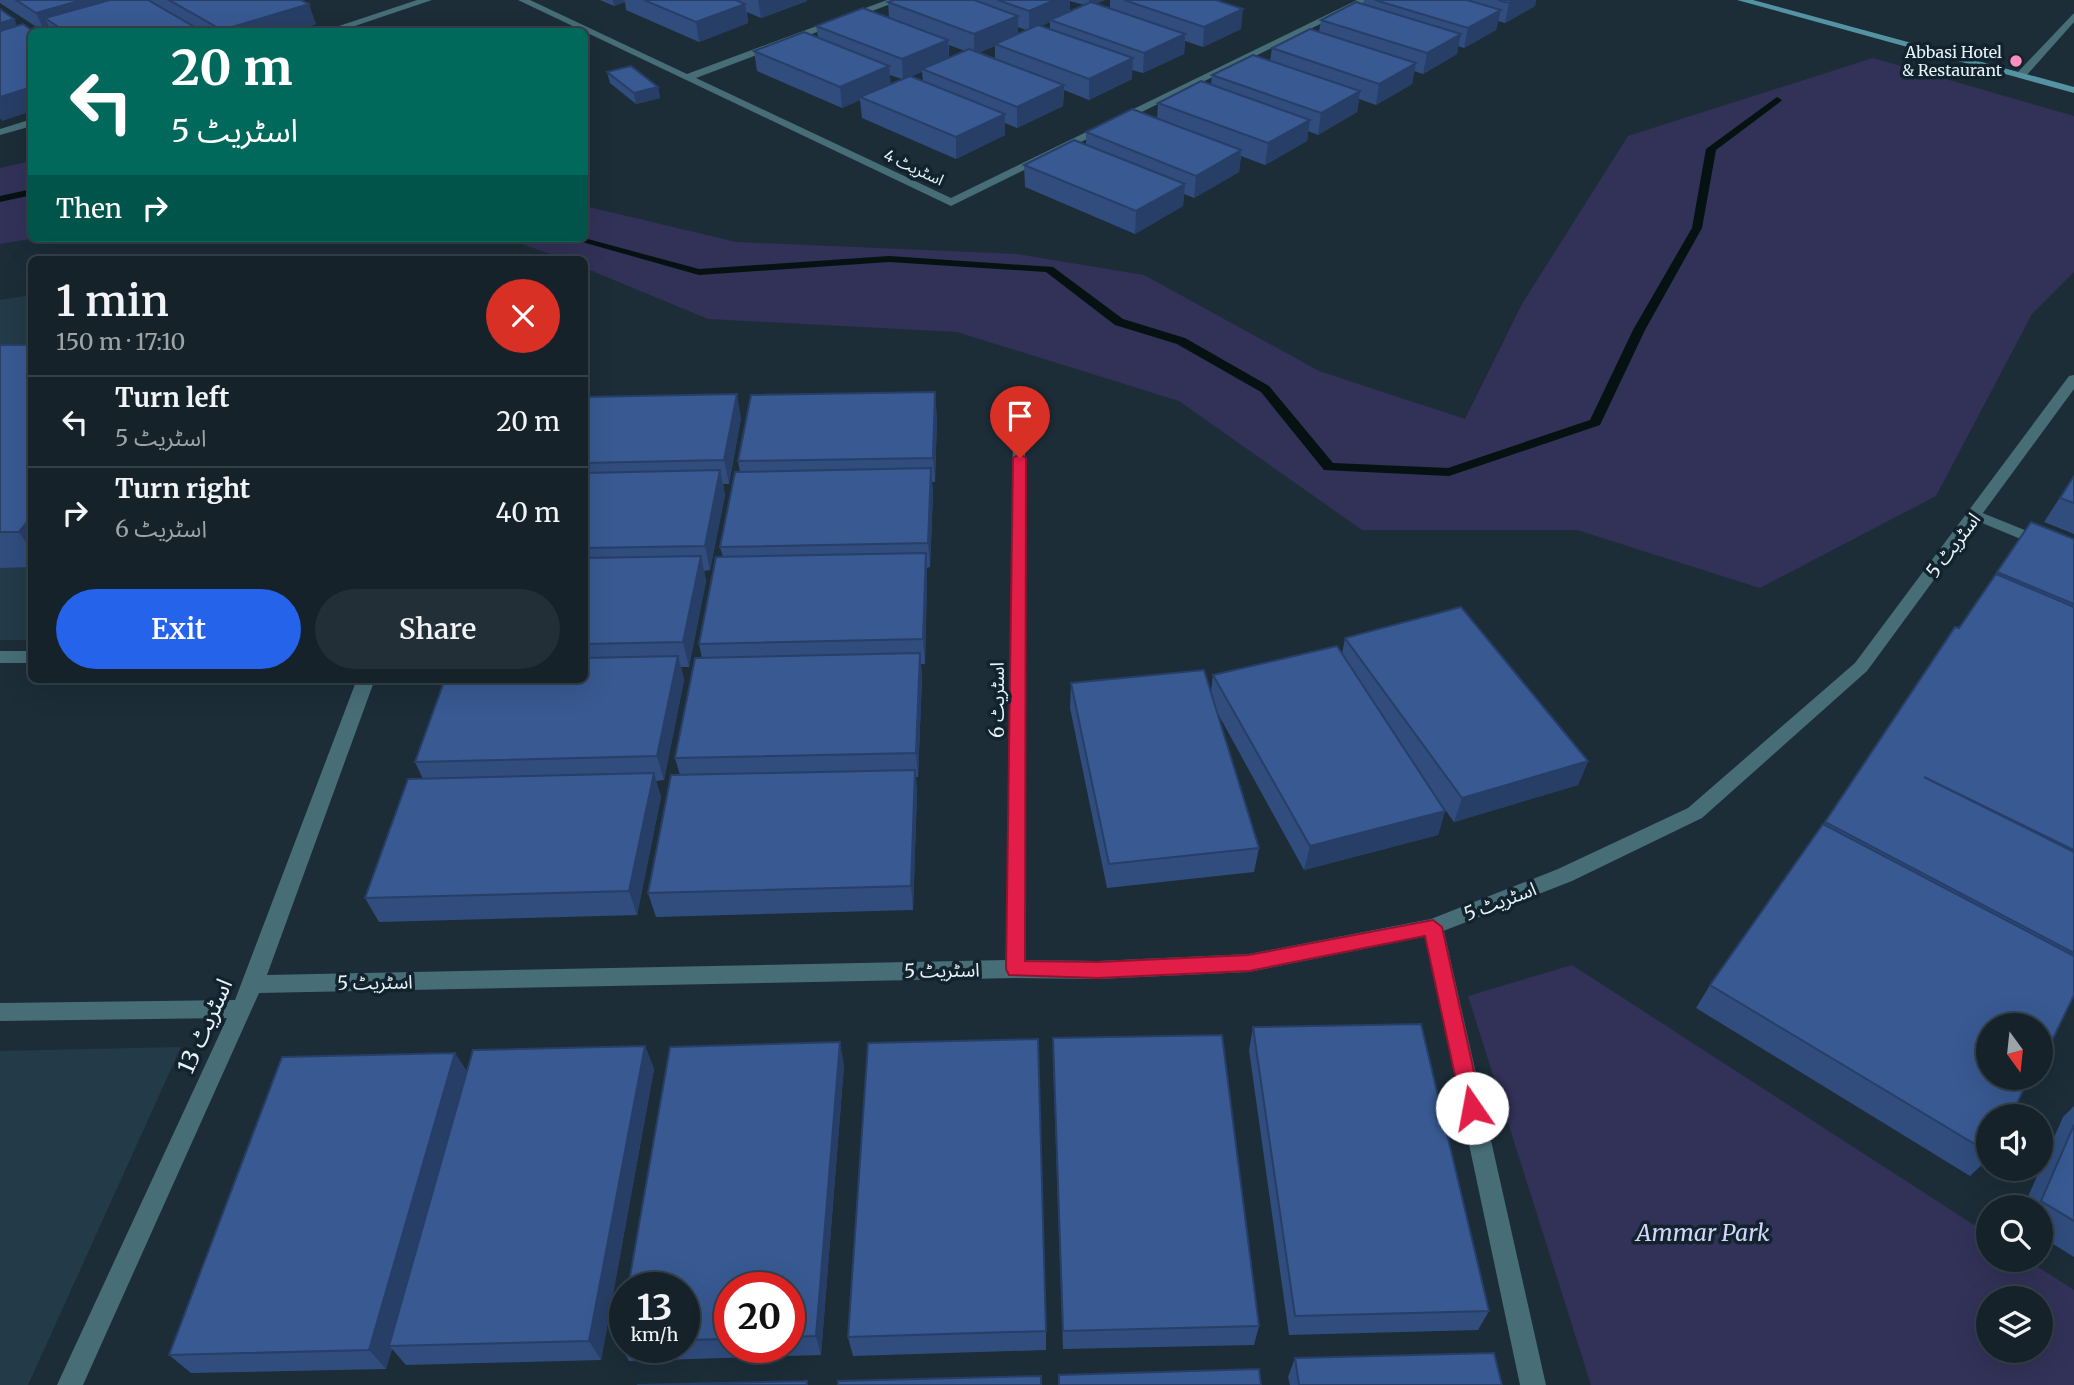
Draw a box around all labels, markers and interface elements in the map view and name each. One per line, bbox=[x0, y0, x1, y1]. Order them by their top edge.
text: 20 m bbox=[171, 37, 292, 98]
place label: Abbasi Hotel & Restaurant bbox=[1902, 42, 2003, 80]
marker: Abbasi Hotel & Restaurant bbox=[2008, 53, 2024, 69]
icon: left bbox=[56, 56, 147, 147]
text: اسٹریٹ 5 bbox=[171, 111, 298, 151]
street label: اسٹریٹ 4 bbox=[881, 144, 947, 190]
icon: right bbox=[136, 189, 174, 227]
text: Then bbox=[56, 192, 122, 225]
text: 1 min bbox=[56, 275, 169, 327]
button: close bbox=[486, 279, 560, 353]
text: 150 m · 17:10 bbox=[56, 327, 185, 356]
text: Turn left bbox=[115, 381, 229, 414]
pin bbox=[990, 386, 1050, 458]
icon: arrive bbox=[1001, 397, 1039, 435]
icon: left bbox=[56, 403, 94, 441]
text: 20 m bbox=[496, 405, 560, 438]
text: اسٹریٹ 5 bbox=[115, 423, 206, 452]
text: Turn right bbox=[115, 472, 250, 505]
icon: right bbox=[56, 494, 94, 532]
text: 40 m bbox=[496, 496, 560, 529]
street label: اسٹریٹ 5 bbox=[1921, 508, 1985, 582]
text: اسٹریٹ 6 bbox=[115, 514, 207, 543]
button: Exit bbox=[56, 589, 301, 669]
button: Share bbox=[315, 589, 560, 669]
street label: اسٹریٹ 6 bbox=[985, 662, 1009, 738]
street label: اسٹریٹ 5 bbox=[1460, 876, 1540, 926]
street label: اسٹریٹ 5 bbox=[904, 957, 980, 983]
street label: اسٹریٹ 5 bbox=[337, 969, 413, 995]
street label: اسٹریٹ 13 bbox=[171, 974, 238, 1078]
north arrow bbox=[1976, 1013, 2053, 1090]
map controls bbox=[1976, 1013, 2053, 1363]
position arrow bbox=[1435, 1071, 1509, 1145]
button: sound bbox=[1976, 1104, 2053, 1181]
button: search bbox=[1976, 1195, 2053, 1272]
park label: Ammar Park bbox=[1634, 1218, 1770, 1247]
speed limit sign: 20 bbox=[714, 1272, 805, 1363]
text: 13 bbox=[637, 1286, 672, 1330]
button: layers bbox=[1976, 1286, 2053, 1363]
text: km/h bbox=[631, 1323, 678, 1346]

